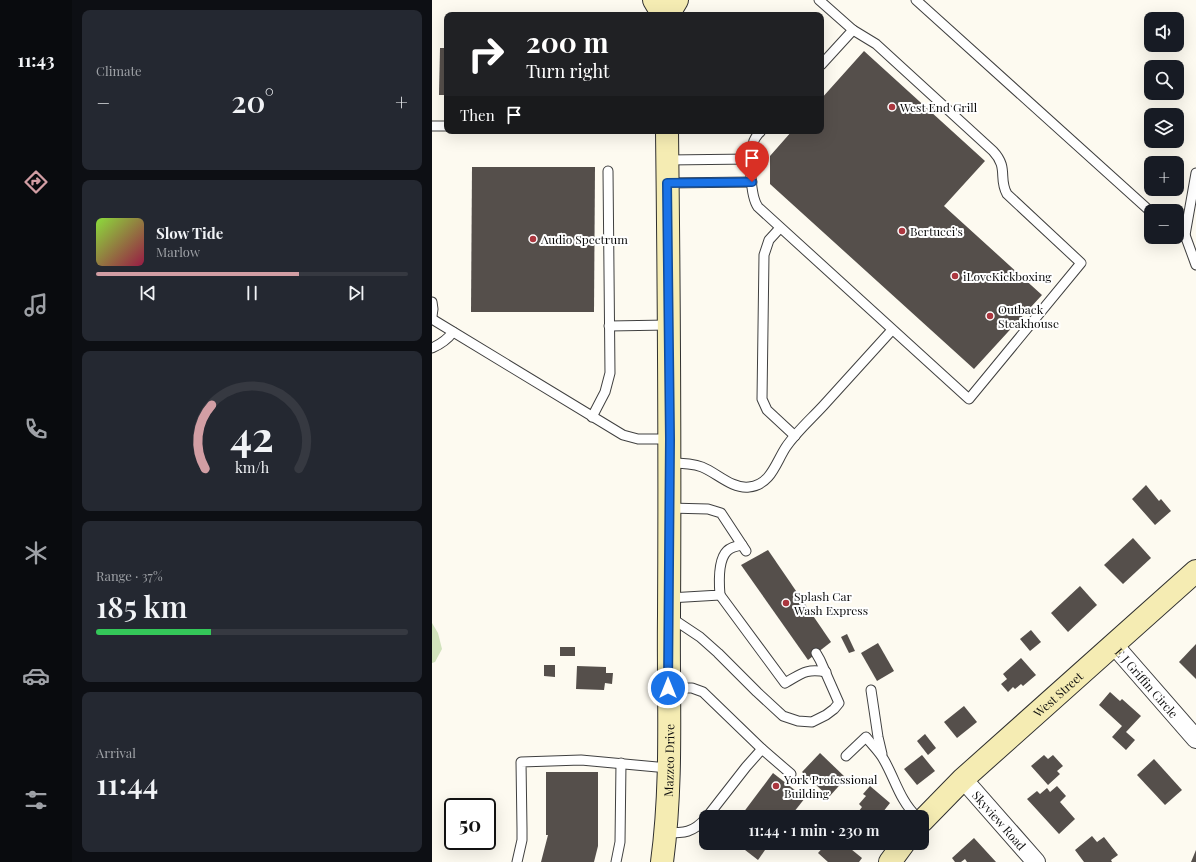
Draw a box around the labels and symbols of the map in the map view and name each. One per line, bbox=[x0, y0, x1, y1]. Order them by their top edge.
place label: West End Grill bbox=[899, 99, 978, 115]
marker: West End Grill bbox=[887, 102, 897, 112]
pin bbox=[735, 141, 769, 182]
place label: Bertucci's bbox=[910, 223, 963, 239]
marker: Bertucci's bbox=[897, 226, 907, 236]
place label: Audio Spectrum bbox=[540, 231, 628, 247]
marker: Audio Spectrum bbox=[528, 234, 538, 244]
place label: iLoveKickboxing bbox=[963, 268, 1052, 284]
marker: iLoveKickboxing bbox=[950, 271, 960, 281]
place label: Outback Steakhouse bbox=[998, 301, 1059, 331]
marker: Outback Steakhouse bbox=[985, 311, 995, 321]
place label: Splash Car Wash Express bbox=[793, 588, 868, 618]
marker: Splash Car Wash Express bbox=[781, 598, 791, 608]
street label: E J Griffin Circle bbox=[1112, 644, 1182, 721]
position arrow bbox=[647, 667, 689, 709]
street label: West Street bbox=[1029, 668, 1087, 721]
street label: Mazzeo Drive bbox=[660, 724, 677, 797]
place label: York Professional Building bbox=[783, 771, 878, 801]
marker: York Professional Building bbox=[771, 781, 781, 791]
street label: Skyview Road bbox=[969, 787, 1030, 853]
speed limit sign: 50 bbox=[444, 798, 496, 850]

